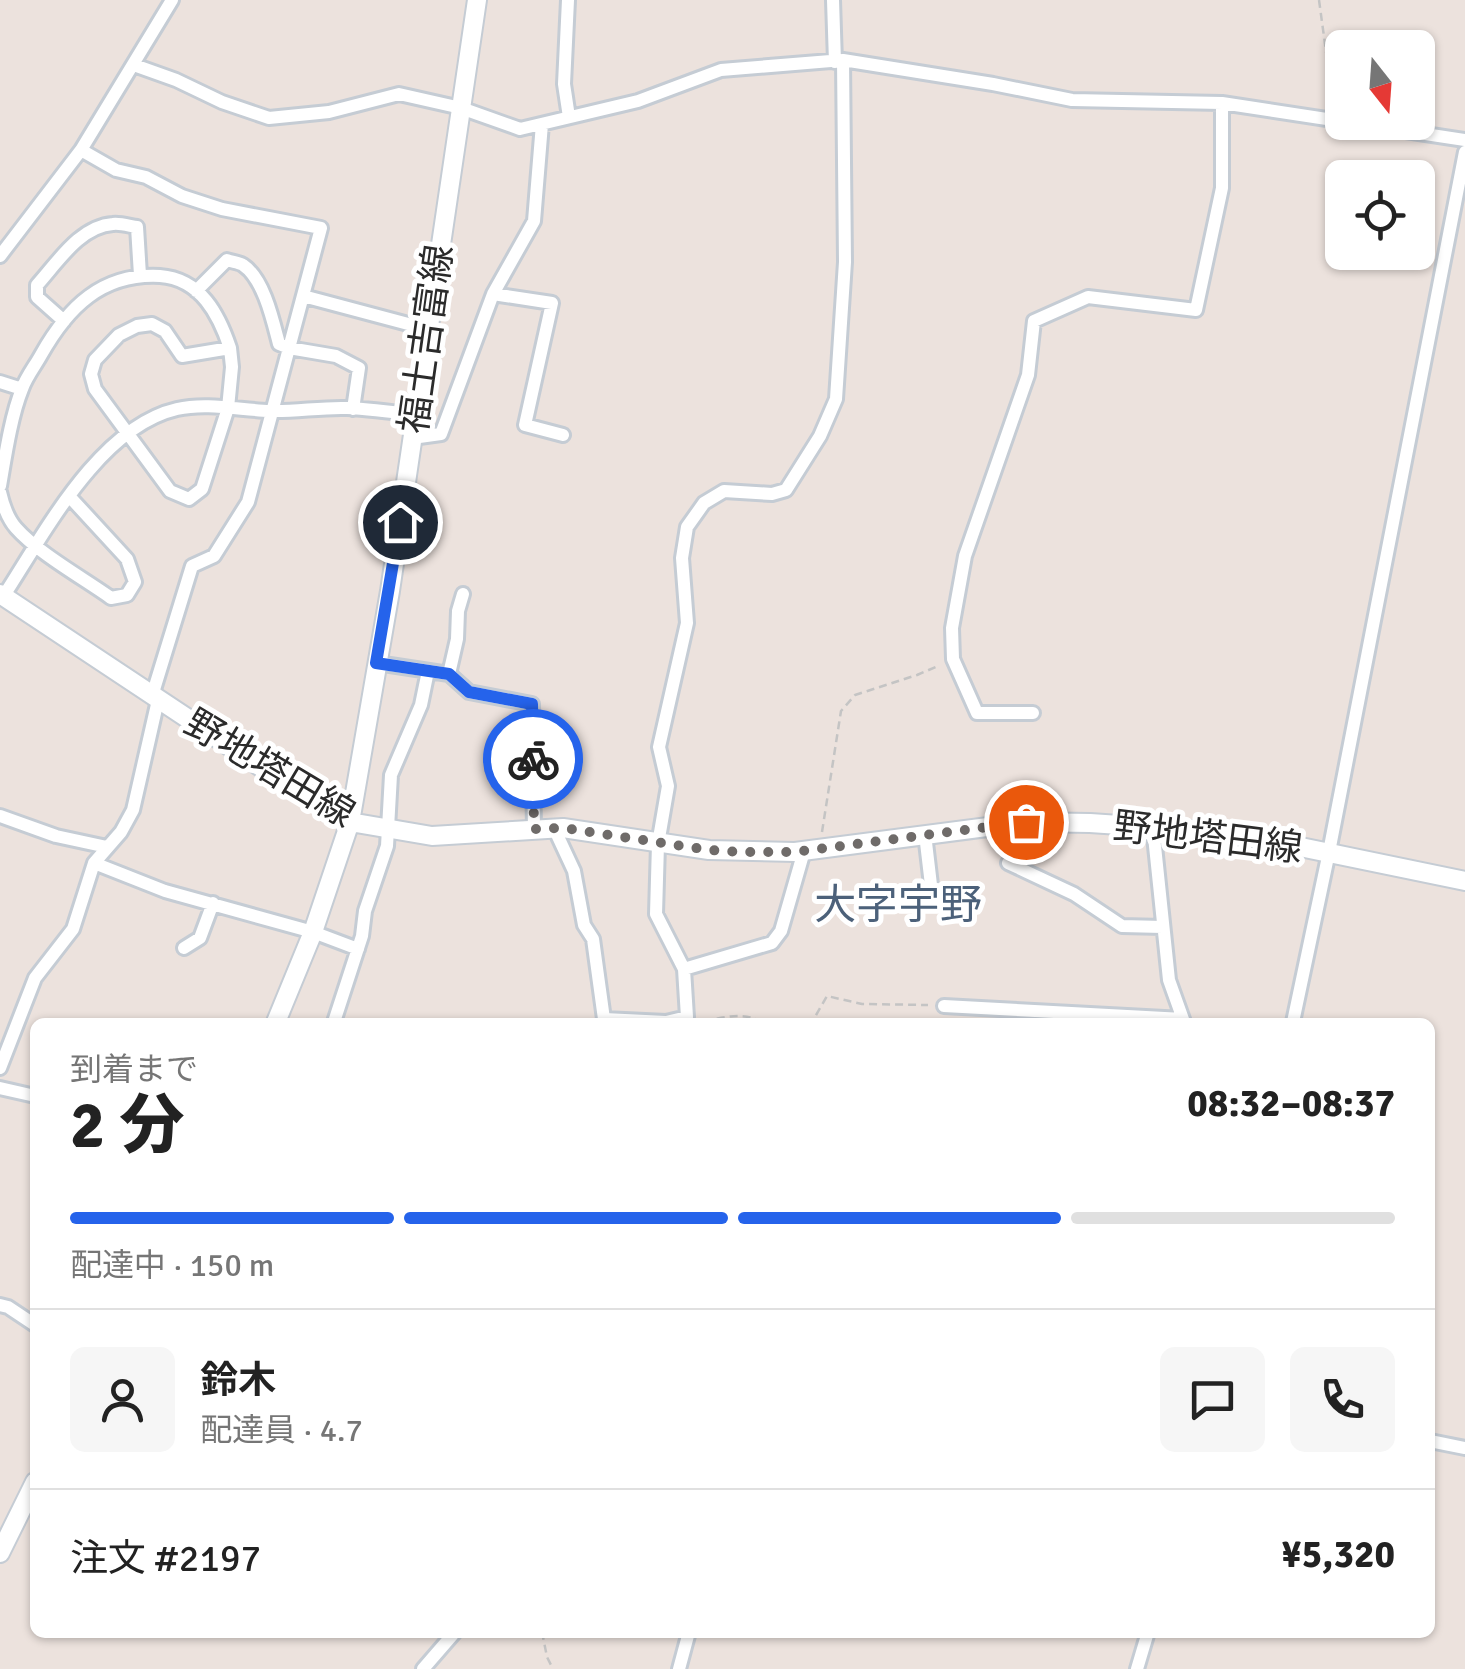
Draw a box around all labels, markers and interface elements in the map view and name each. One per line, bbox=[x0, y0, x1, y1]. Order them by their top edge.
north arrow bbox=[1325, 30, 1435, 140]
map controls bbox=[1325, 30, 1435, 270]
button: locate bbox=[1325, 160, 1435, 270]
street label: 福土吉富線 bbox=[390, 242, 463, 436]
pin bbox=[358, 480, 443, 565]
icon: home bbox=[373, 495, 428, 550]
street label: 野地塔田線 bbox=[176, 699, 363, 838]
courier bbox=[483, 709, 583, 809]
icon: bike bbox=[506, 732, 561, 787]
pin bbox=[984, 780, 1069, 865]
icon: bag bbox=[999, 795, 1054, 850]
street label: 野地塔田線 bbox=[1111, 803, 1305, 872]
district label: 大字宇野 bbox=[814, 880, 982, 931]
text: 到着まで bbox=[70, 1050, 198, 1089]
text: 08:32–08:37 bbox=[1187, 1080, 1395, 1127]
text: 2 分 bbox=[70, 1086, 184, 1166]
text: 配達中 · 150 m bbox=[70, 1246, 274, 1285]
button: person bbox=[70, 1347, 175, 1452]
button: chat bbox=[1160, 1347, 1265, 1452]
button: phone bbox=[1290, 1347, 1395, 1452]
text: 鈴木 bbox=[200, 1357, 276, 1404]
text: 配達員 · 4.7 bbox=[200, 1411, 363, 1450]
text: ¥5,320 bbox=[1281, 1531, 1395, 1578]
text: 注文 #2197 bbox=[70, 1535, 261, 1582]

